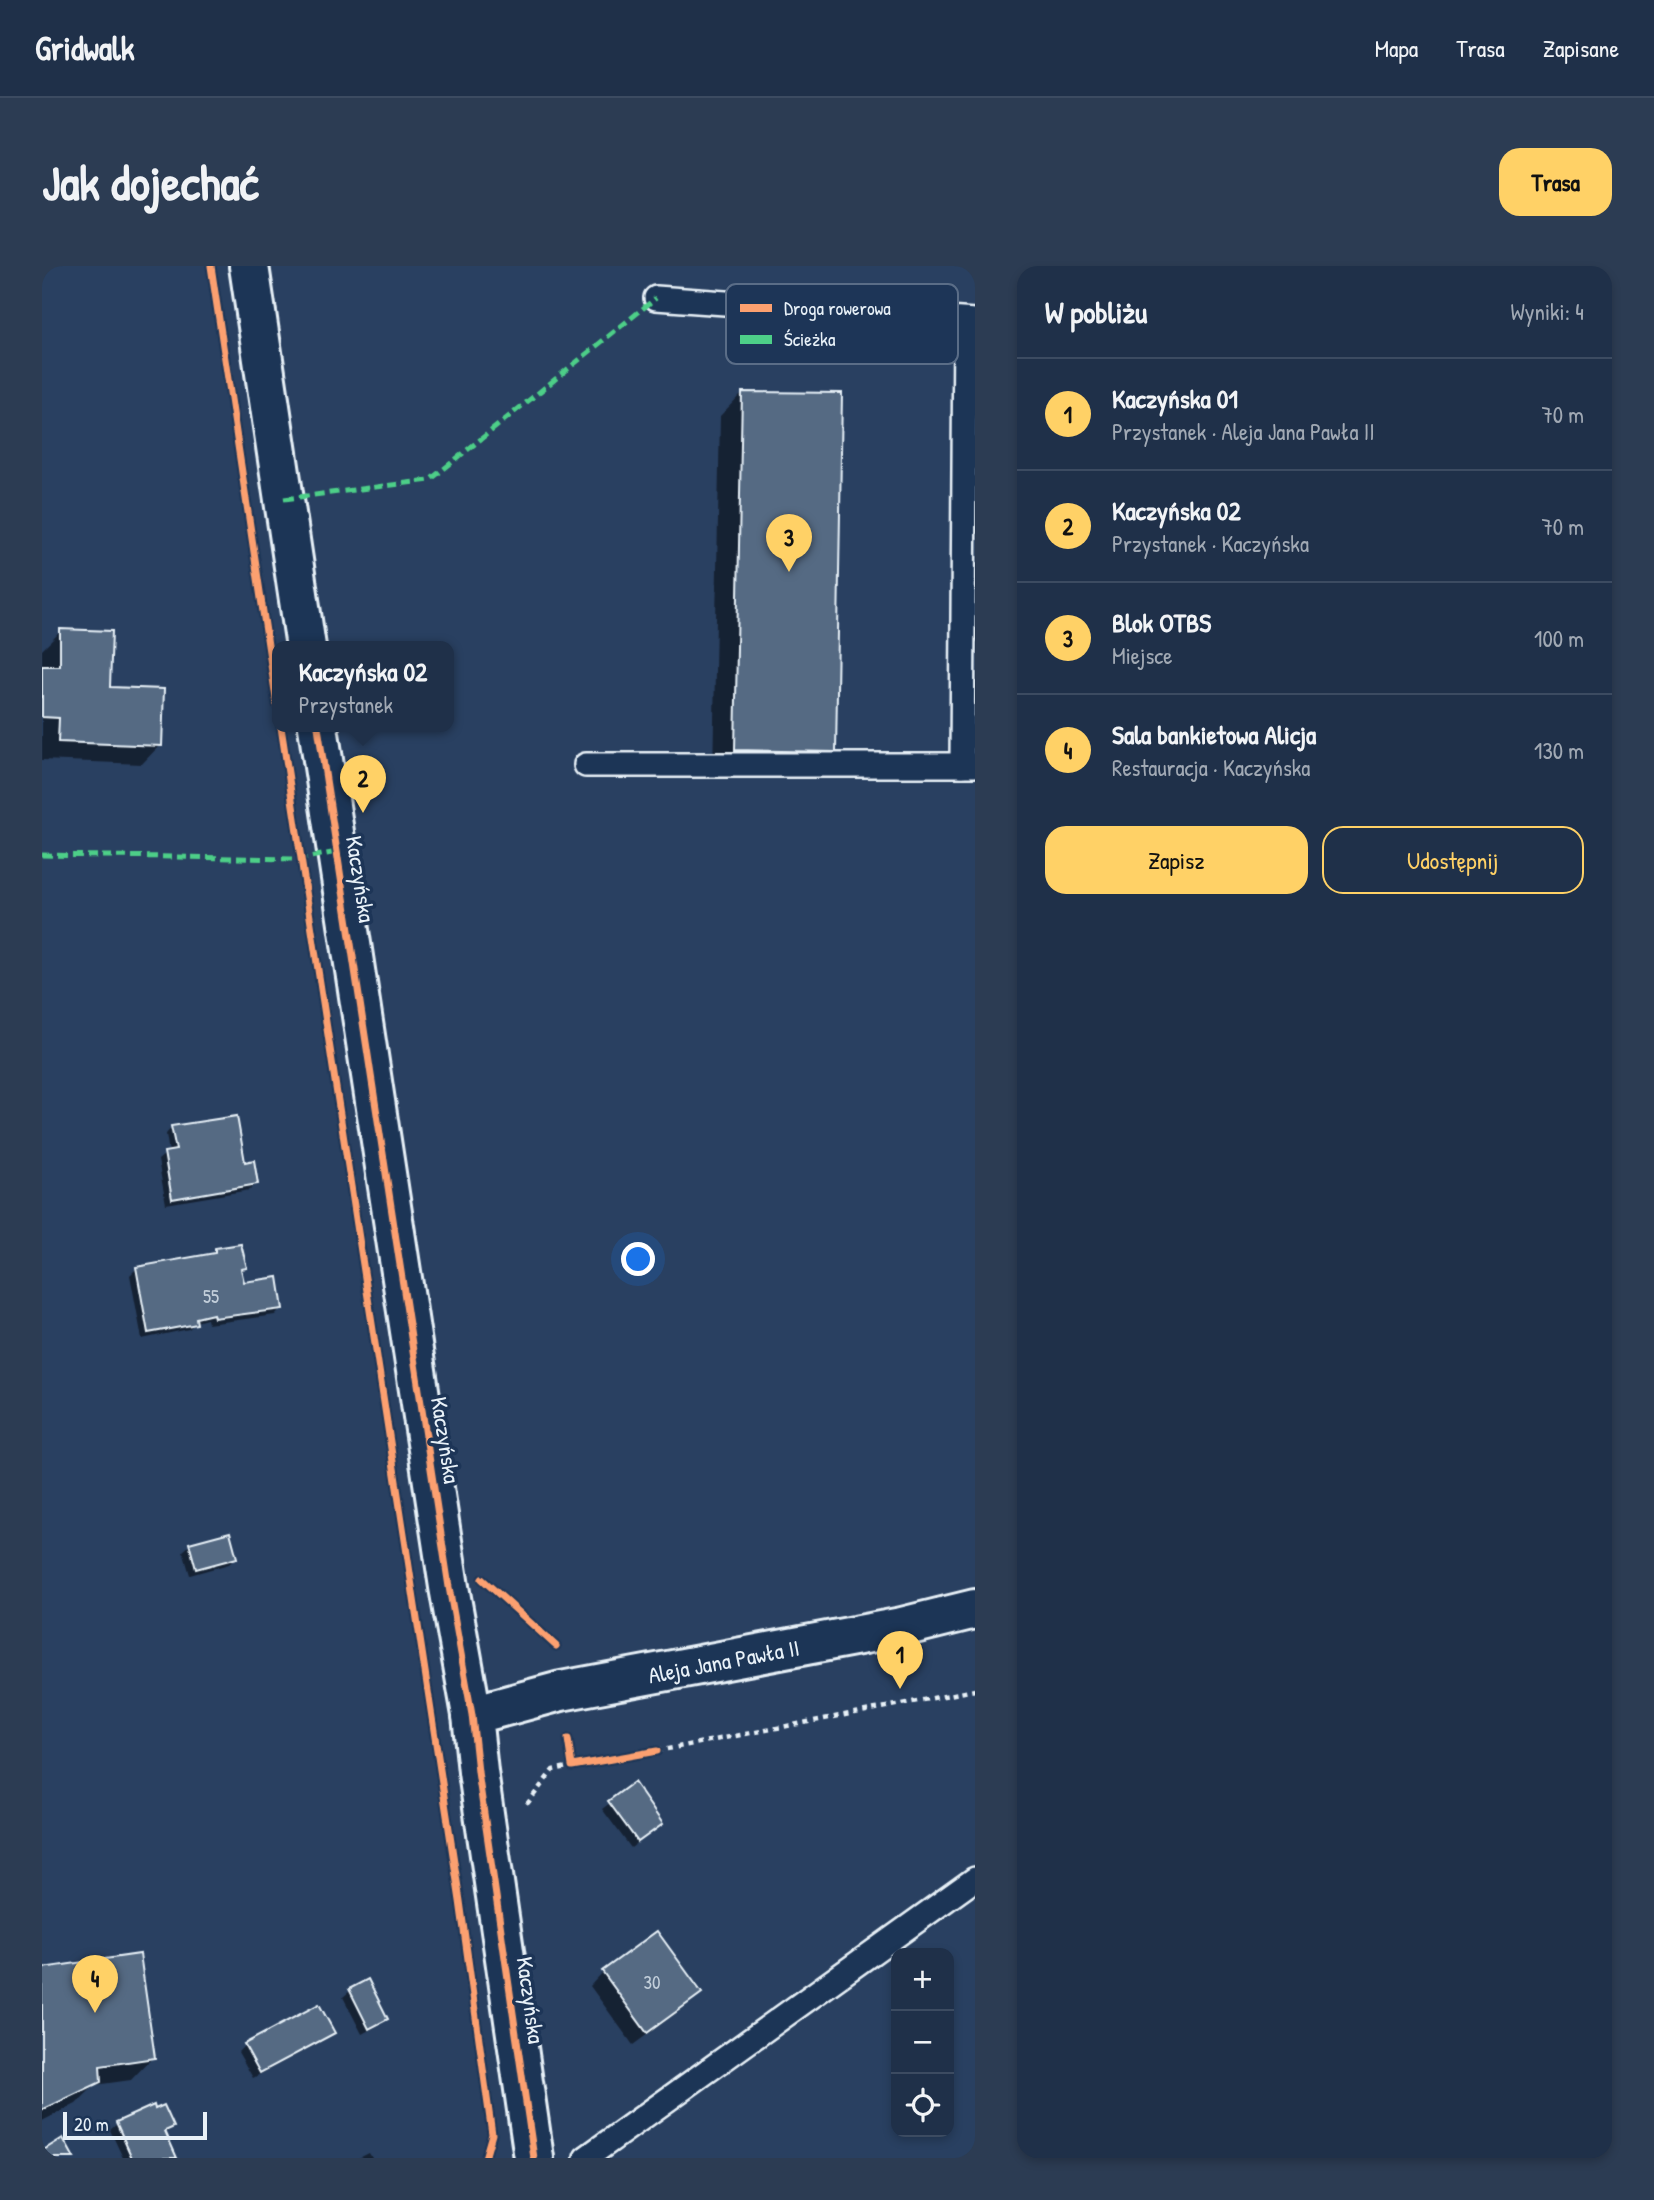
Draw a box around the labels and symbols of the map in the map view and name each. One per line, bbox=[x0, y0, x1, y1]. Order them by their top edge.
legend bbox=[726, 284, 958, 364]
text: Droga rowerowa bbox=[784, 295, 891, 321]
text: Ścieżka bbox=[784, 326, 836, 352]
pin: 3 bbox=[766, 514, 812, 572]
pin: 2 bbox=[340, 755, 386, 813]
street label: Kaczyńska bbox=[339, 833, 383, 925]
your location bbox=[621, 1242, 655, 1276]
house number: 55 bbox=[203, 1283, 219, 1309]
street label: Kaczyńska bbox=[424, 1394, 468, 1486]
street label: Aleja Jana Pawła II bbox=[645, 1631, 802, 1690]
pin: 1 bbox=[877, 1631, 923, 1689]
pin: 4 bbox=[72, 1955, 118, 2013]
street label: Kaczyńska bbox=[510, 1955, 552, 2045]
house number: 30 bbox=[643, 1969, 661, 1995]
scale bar bbox=[63, 2109, 206, 2141]

